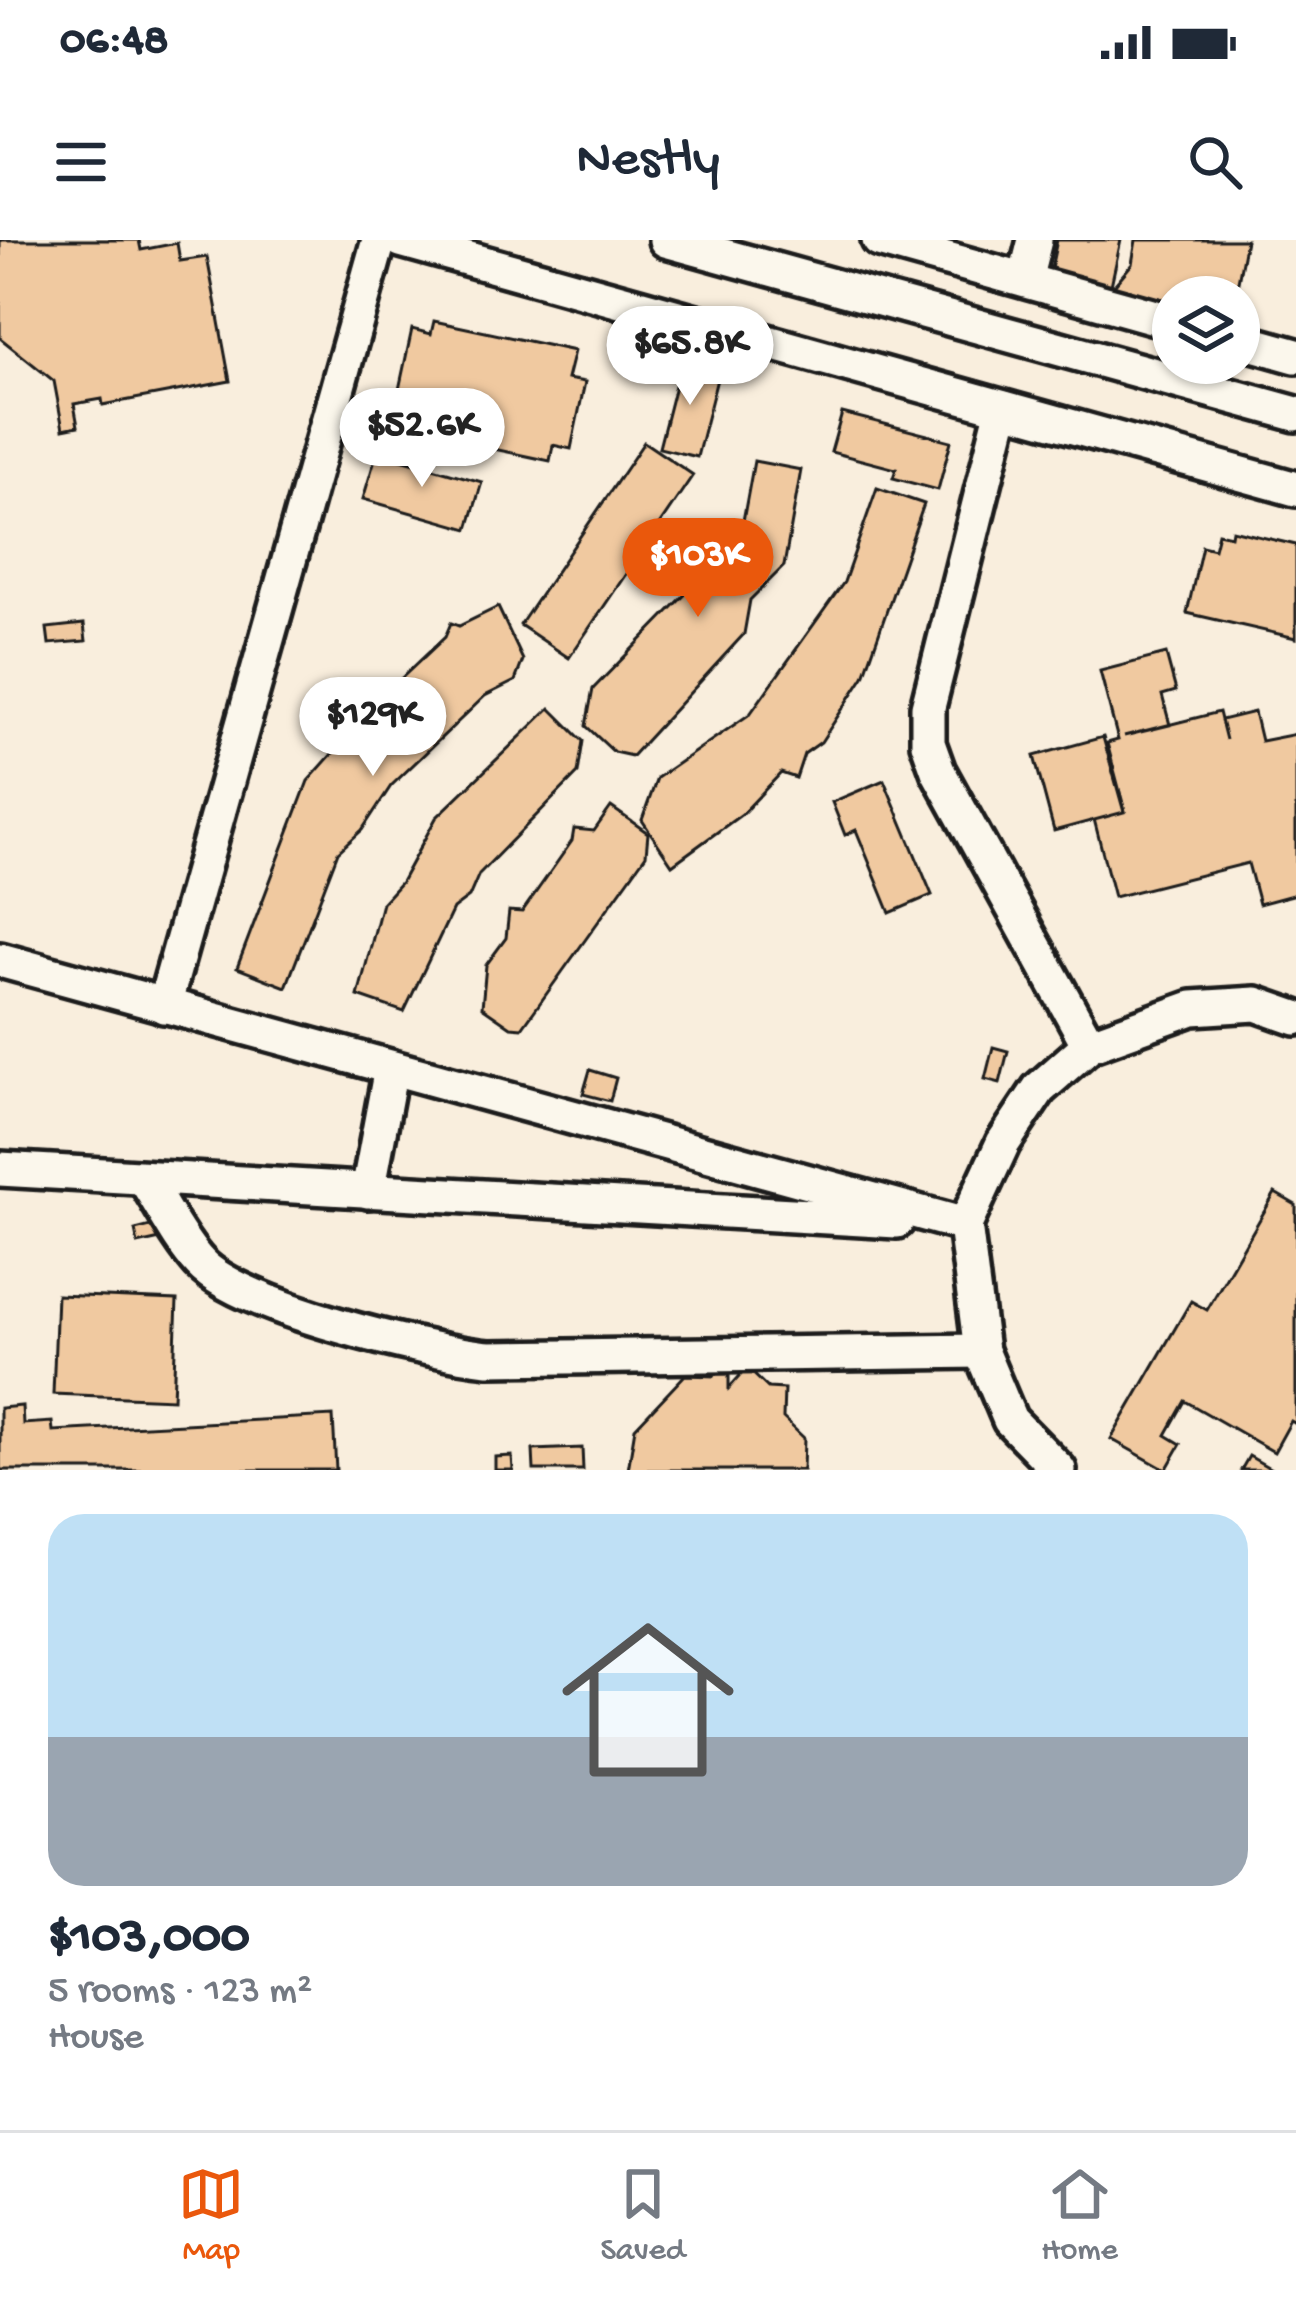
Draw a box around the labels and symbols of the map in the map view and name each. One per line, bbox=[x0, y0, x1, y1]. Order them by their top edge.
pin: $65.8K bbox=[592, 306, 788, 408]
pin: $52.6K bbox=[324, 388, 520, 490]
pin: $103K bbox=[614, 518, 782, 620]
pin: $129K bbox=[289, 677, 457, 779]

